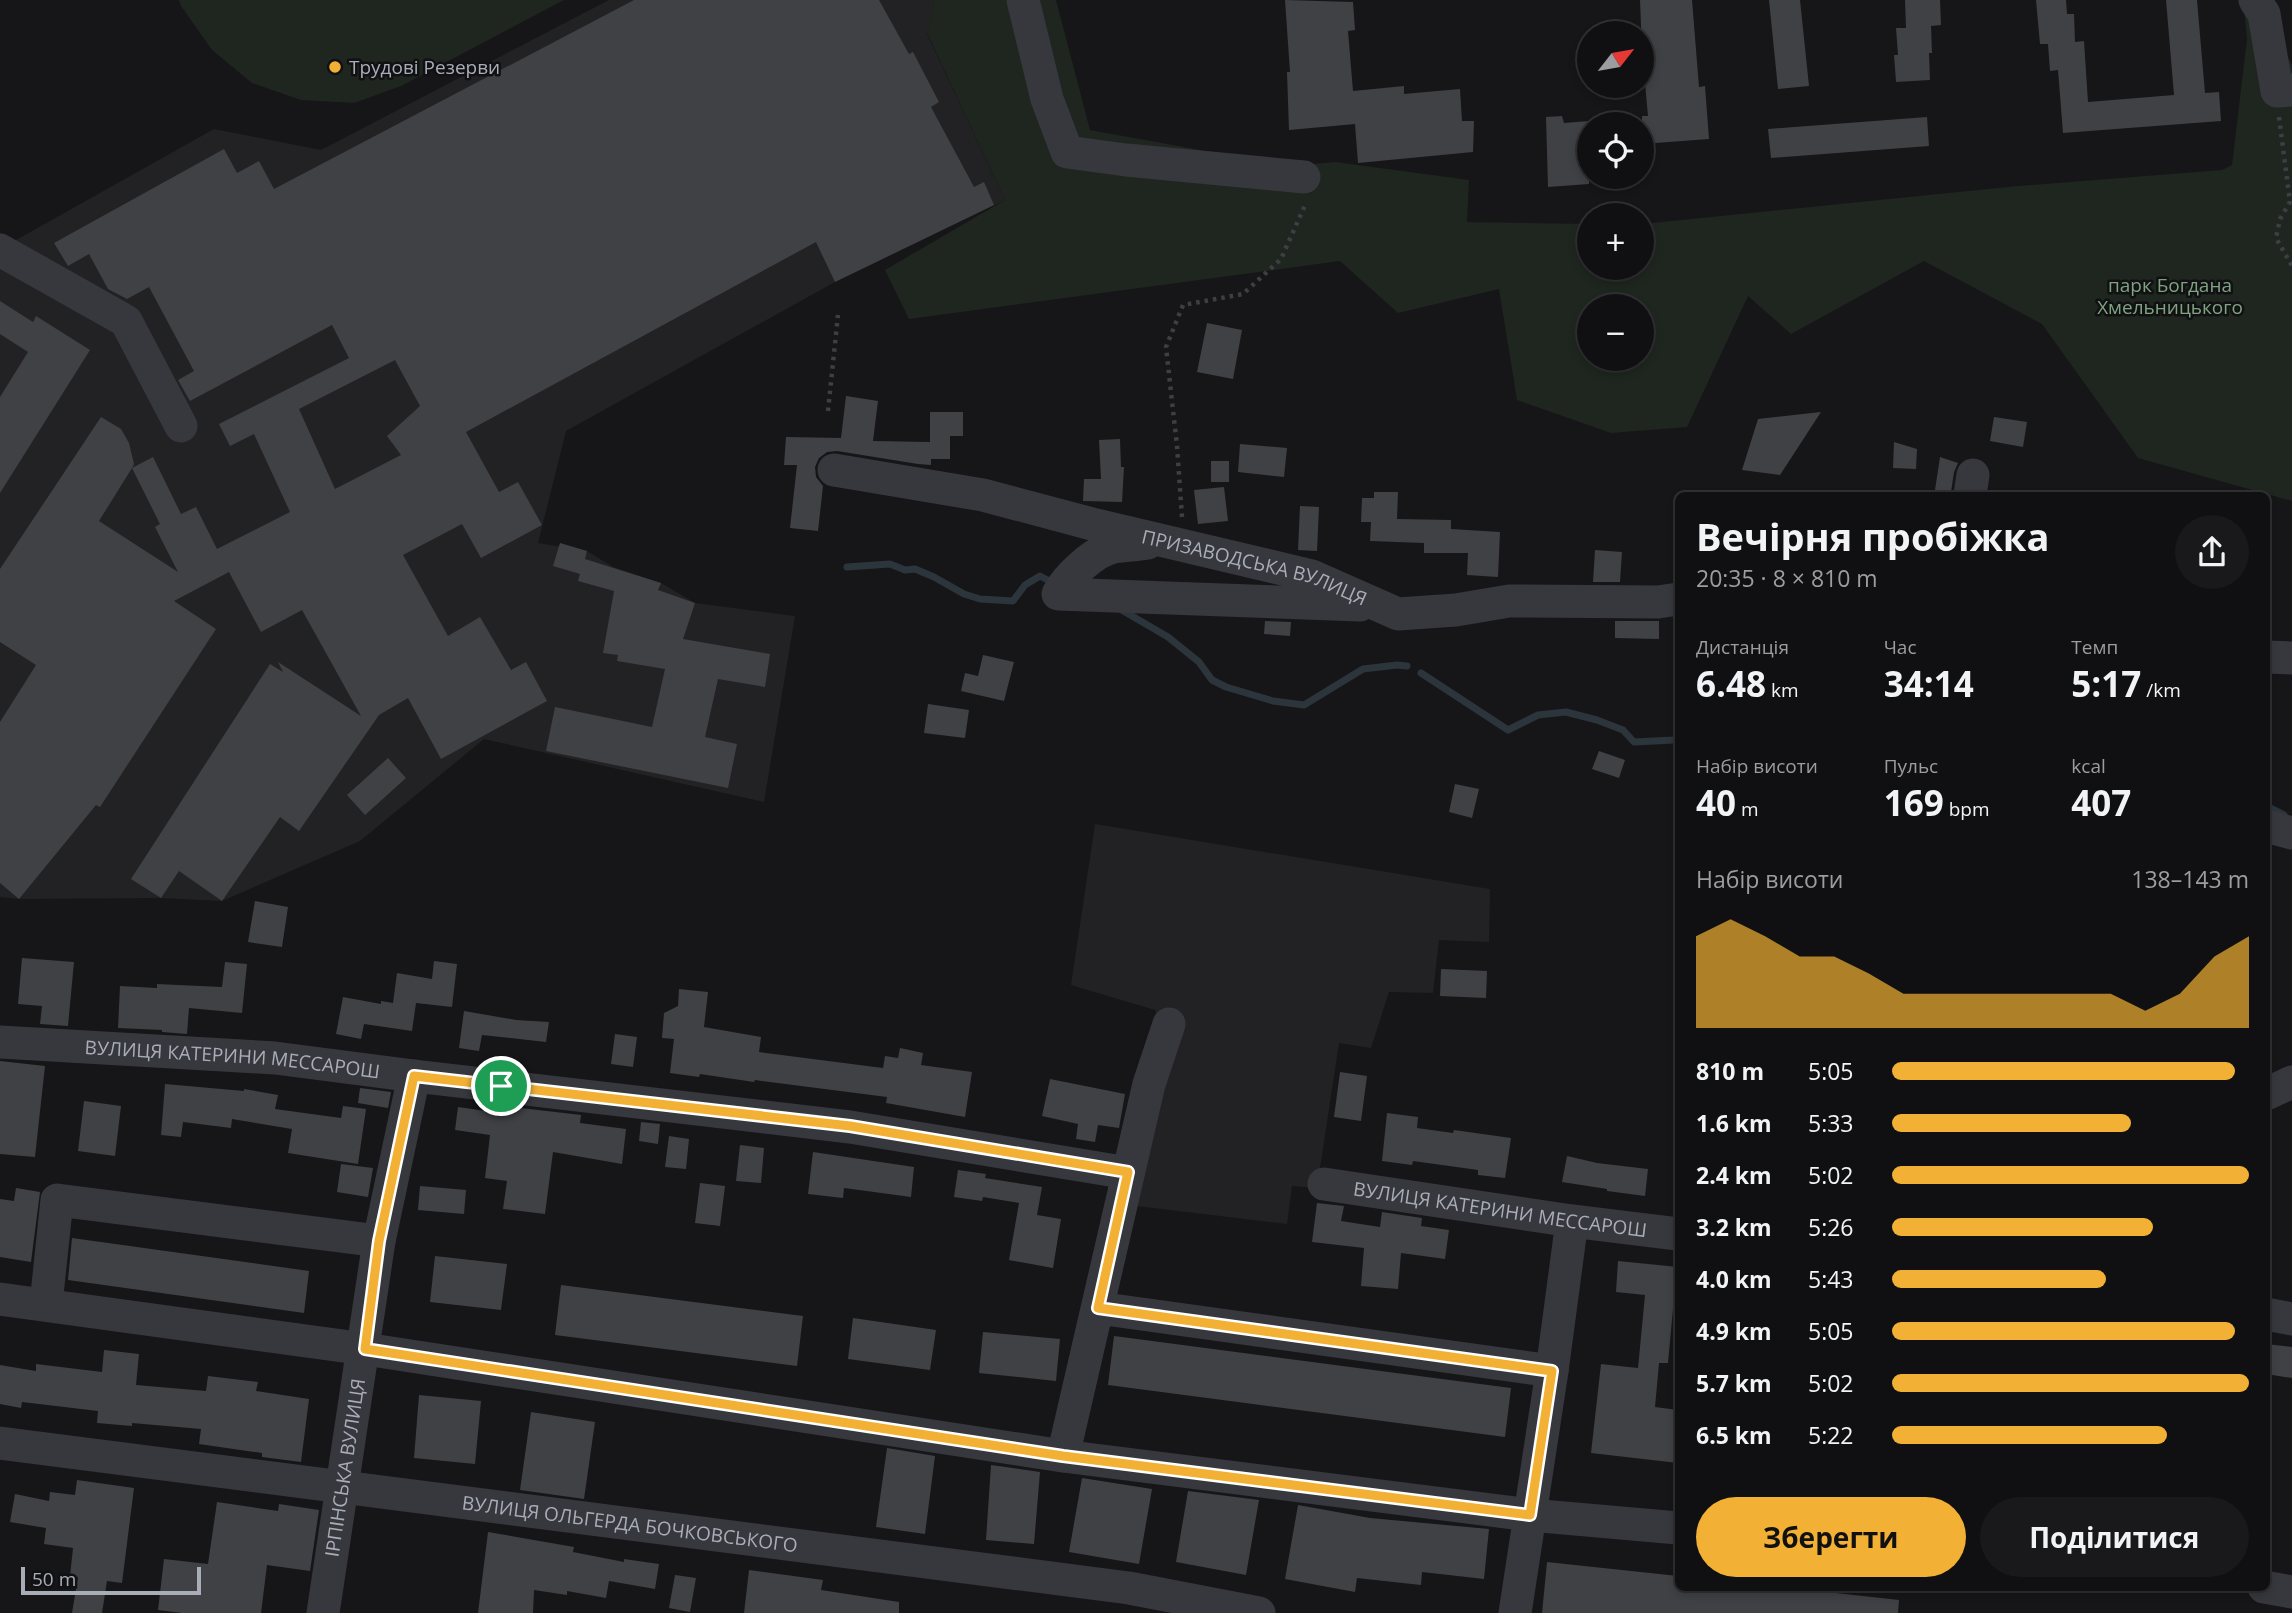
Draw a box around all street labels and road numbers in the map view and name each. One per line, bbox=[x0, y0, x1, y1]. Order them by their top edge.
street label: ПРИЗАВОДСЬКА ВУЛИЦЯ bbox=[1139, 523, 1371, 612]
street label: ВУЛИЦЯ КАТЕРИНИ МЕССАРОШ bbox=[84, 1034, 381, 1084]
street label: ВУЛИЦЯ КАТЕРИНИ МЕССАРОШ bbox=[1352, 1176, 1648, 1243]
street label: ІРПІНСЬКА ВУЛИЦЯ bbox=[319, 1377, 371, 1559]
street label: ВУЛИЦЯ ОЛЬГЕРДА БОЧКОВСЬКОГО bbox=[460, 1489, 799, 1558]

